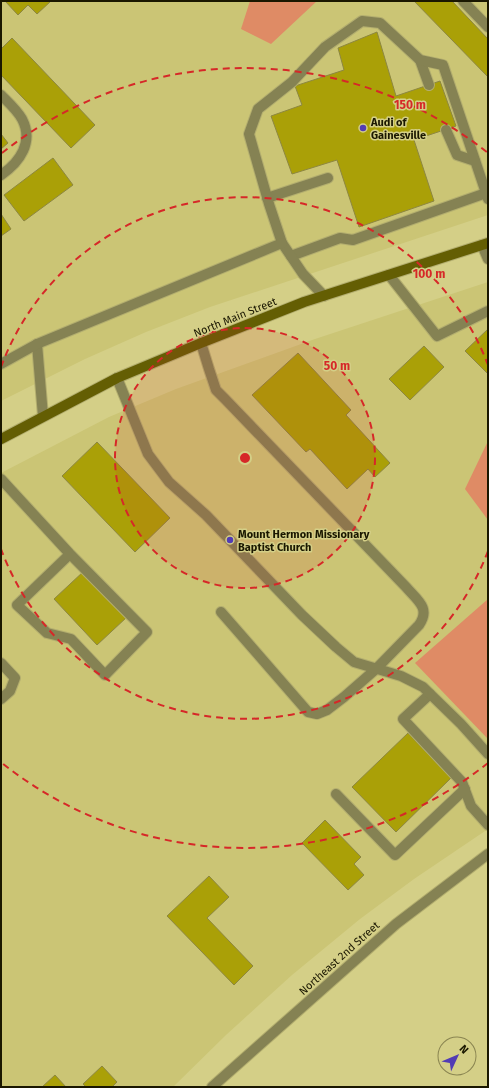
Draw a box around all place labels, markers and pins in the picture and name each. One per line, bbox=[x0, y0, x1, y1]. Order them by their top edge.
place label: Audi of Gainesville bbox=[370, 116, 426, 142]
marker: Audi of Gainesville bbox=[358, 123, 368, 133]
centre of rings bbox=[238, 451, 252, 465]
place label: Mount Hermon Missionary Baptist Church bbox=[238, 528, 370, 554]
marker: Mount Hermon Missionary Baptist Church bbox=[225, 535, 235, 545]

